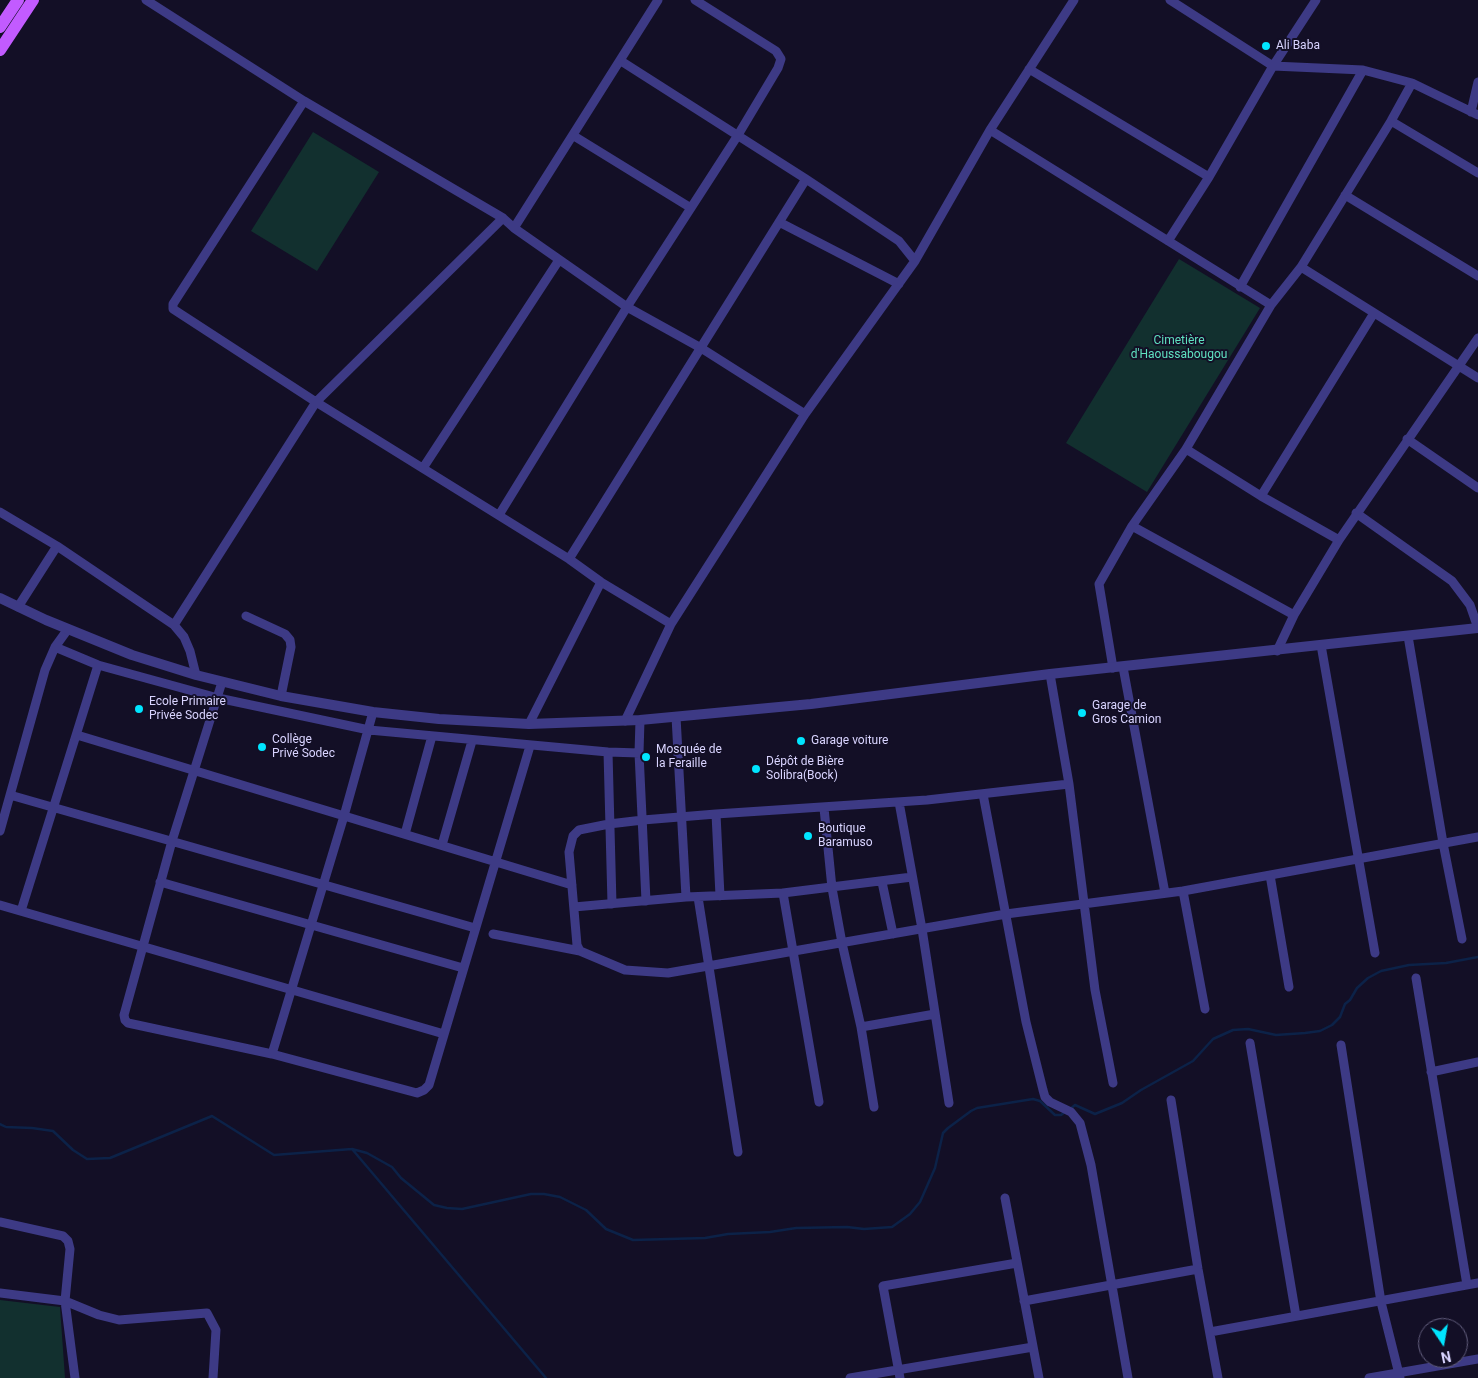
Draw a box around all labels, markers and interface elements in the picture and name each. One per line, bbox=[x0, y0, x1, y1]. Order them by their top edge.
place label: Ali Baba bbox=[1276, 39, 1320, 53]
marker: Ali Baba bbox=[1260, 40, 1272, 52]
park label: Cimetière d'Haoussabougou bbox=[1131, 334, 1227, 362]
place label: Ecole Primaire Privée Sodec bbox=[149, 695, 226, 723]
place label: Garage de Gros Camion bbox=[1092, 699, 1161, 727]
marker: Ecole Primaire Privée Sodec bbox=[133, 703, 145, 715]
marker: Garage de Gros Camion bbox=[1076, 707, 1088, 719]
place label: Collège Privé Sodec bbox=[272, 733, 335, 761]
place label: Garage voiture bbox=[811, 734, 888, 748]
marker: Garage voiture bbox=[795, 735, 807, 747]
marker: Collège Privé Sodec bbox=[256, 741, 268, 753]
place label: Mosquée de la Feraille bbox=[656, 743, 722, 771]
marker: Mosquée de la Feraille bbox=[640, 751, 652, 763]
place label: Dépôt de Bière Solibra(Bock) bbox=[766, 755, 844, 783]
marker: Dépôt de Bière Solibra(Bock) bbox=[750, 763, 762, 775]
place label: Boutique Baramuso bbox=[818, 822, 873, 850]
marker: Boutique Baramuso bbox=[802, 830, 814, 842]
north arrow bbox=[1418, 1318, 1468, 1368]
text: N bbox=[1439, 1348, 1452, 1366]

